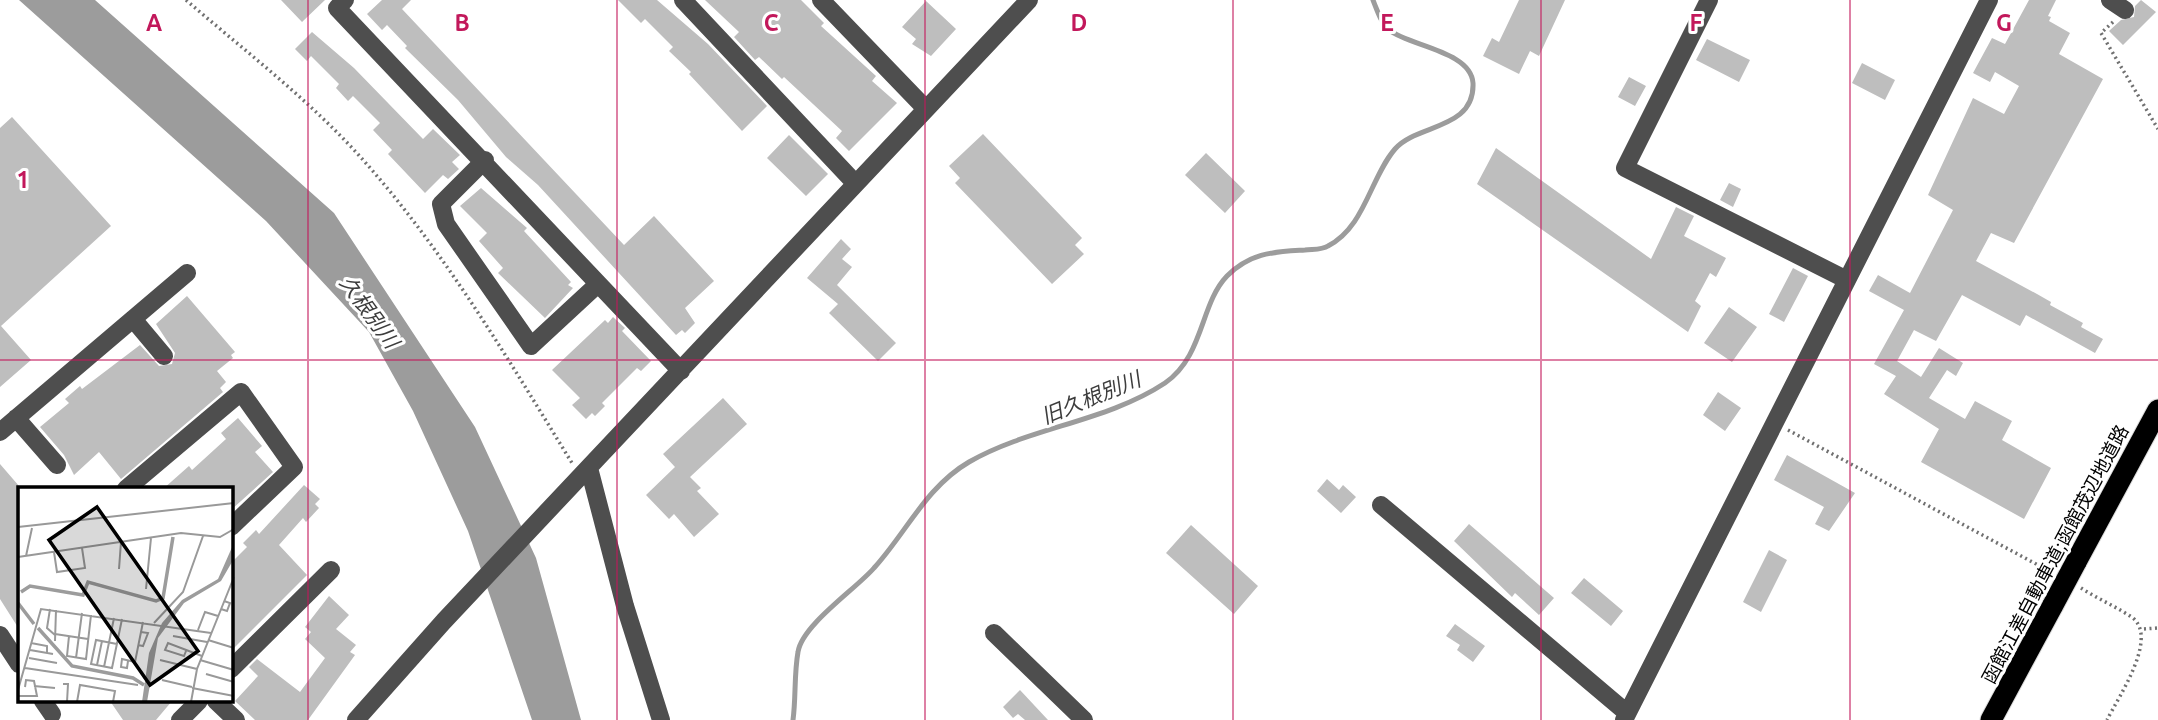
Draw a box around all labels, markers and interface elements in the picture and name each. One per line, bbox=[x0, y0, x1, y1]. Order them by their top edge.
text: A bbox=[146, 10, 162, 35]
text: B bbox=[454, 10, 470, 35]
text: C bbox=[764, 10, 779, 35]
text: D bbox=[1071, 10, 1087, 35]
text: E bbox=[1380, 10, 1394, 35]
text: F bbox=[1690, 10, 1703, 35]
text: G bbox=[1996, 10, 2012, 35]
text: 1 bbox=[17, 167, 29, 192]
water label: 久根別川 bbox=[335, 270, 405, 354]
water label: 旧久根別川 bbox=[1037, 366, 1146, 428]
street label: 函館江差自動車道;函館茂辺地道路 bbox=[1977, 421, 2133, 687]
inset map bbox=[18, 487, 233, 702]

